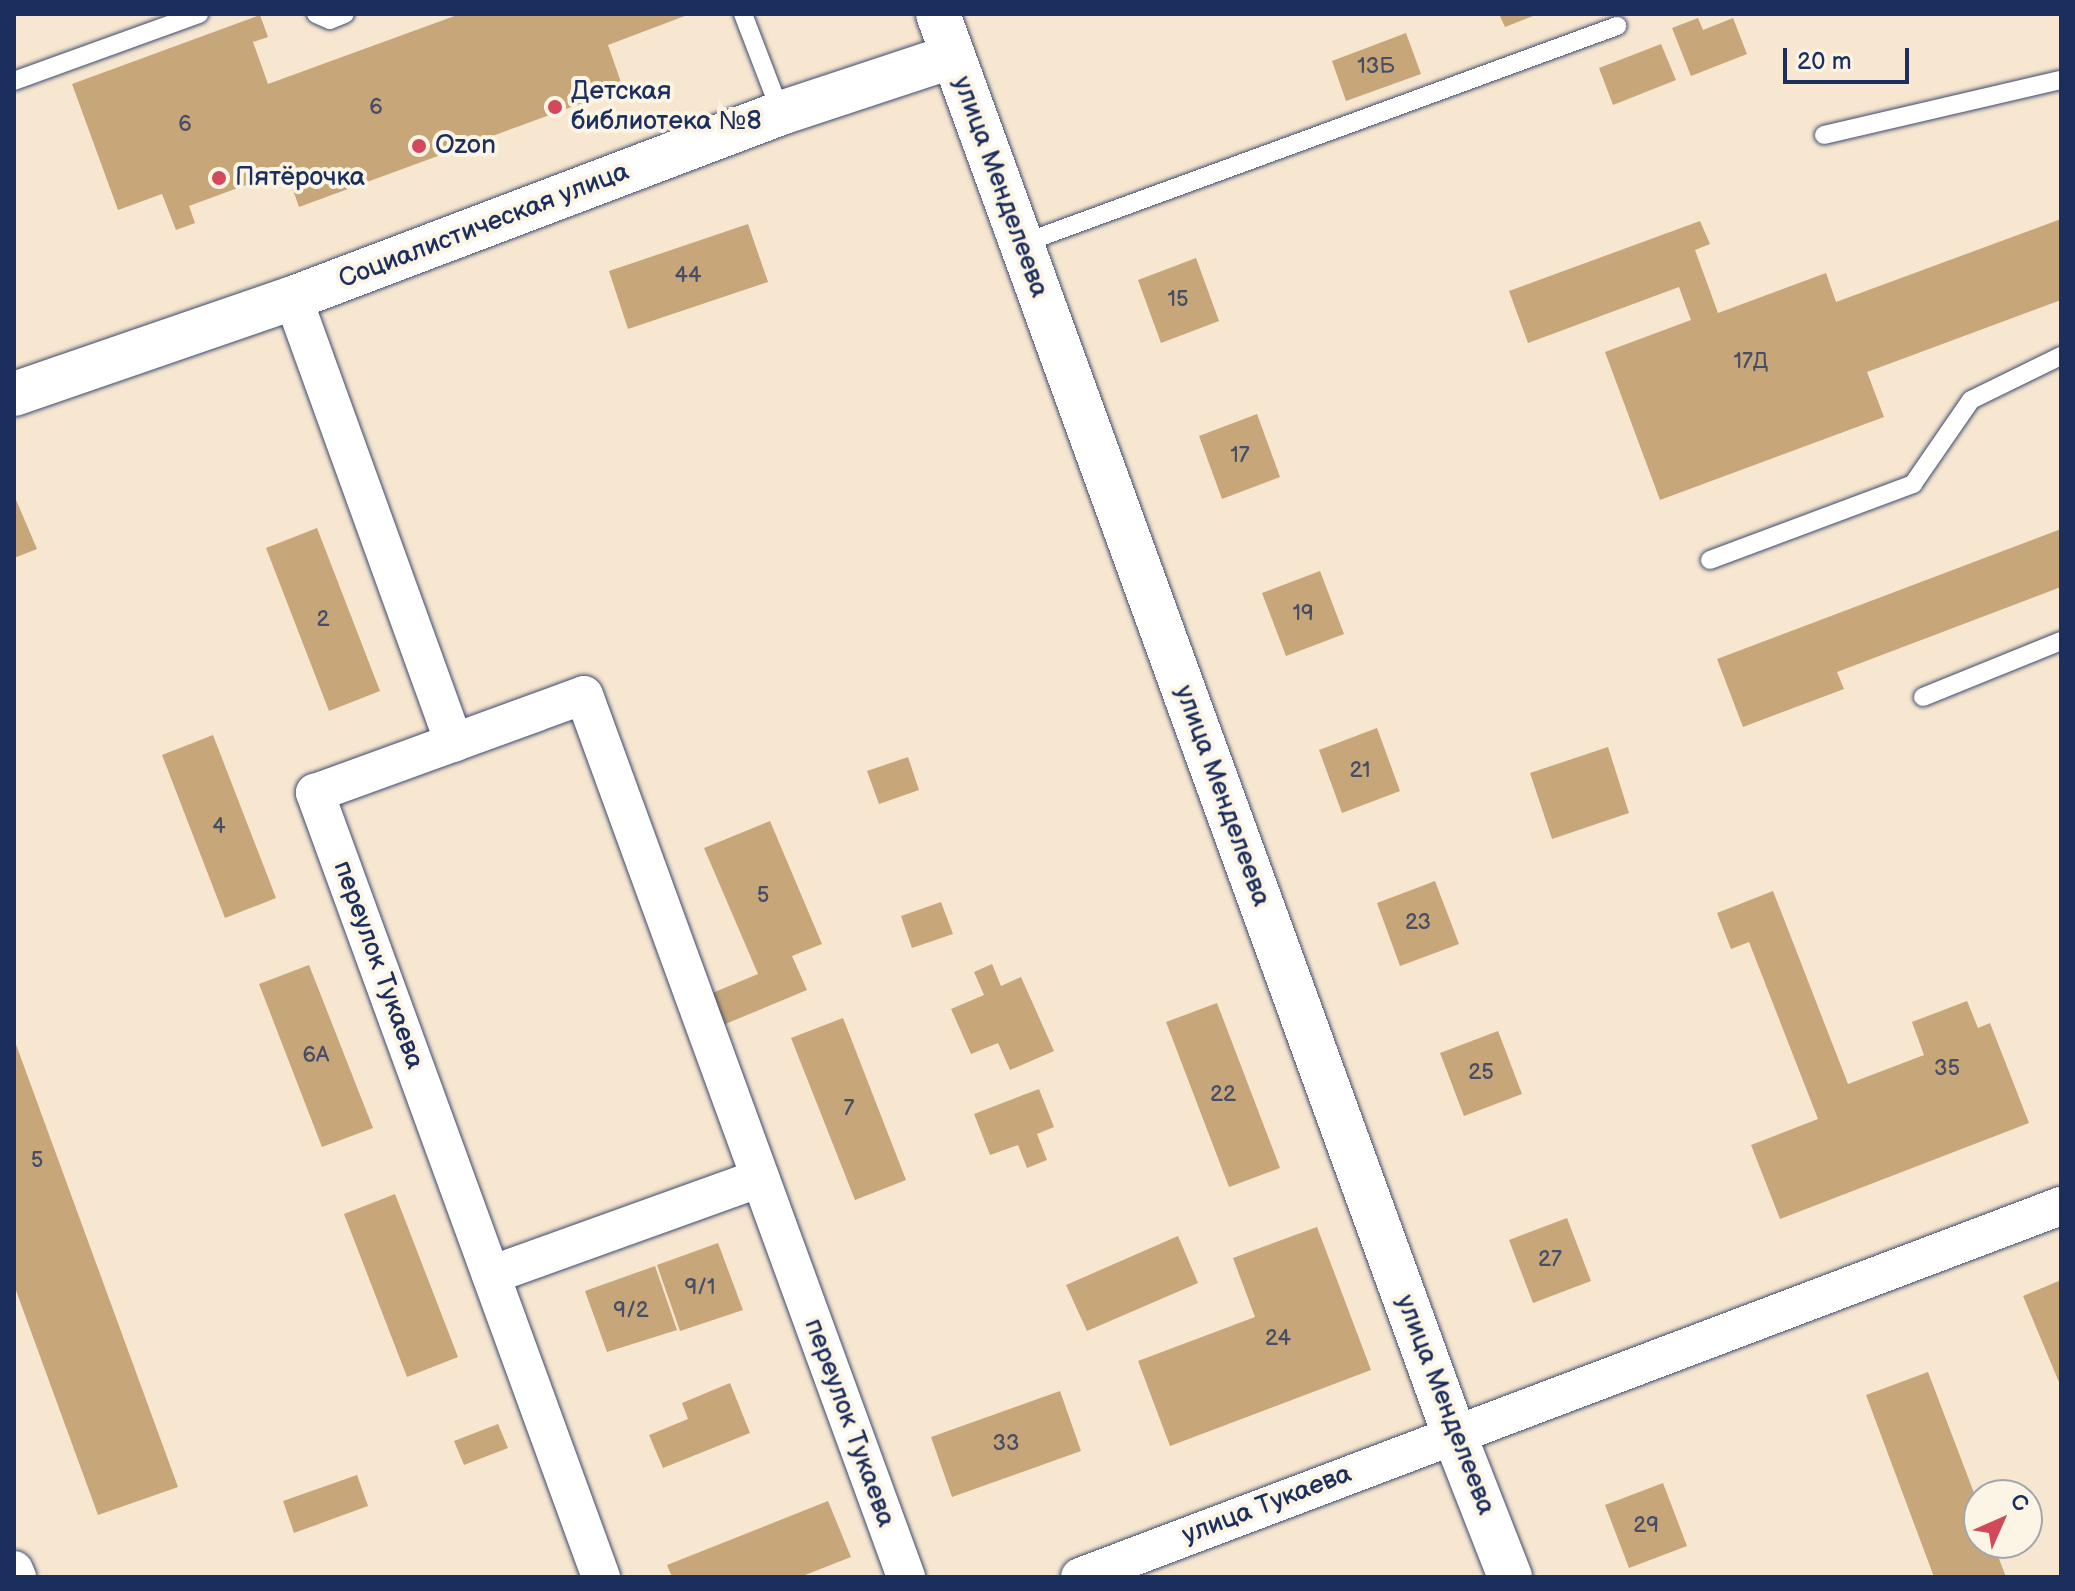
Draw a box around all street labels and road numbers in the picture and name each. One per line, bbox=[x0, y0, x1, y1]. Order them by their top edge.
street label: улица Менделеева bbox=[946, 72, 1054, 302]
street label: Социалистическая улица bbox=[335, 156, 633, 296]
street label: улица Менделеева bbox=[1168, 681, 1276, 911]
street label: переулок Тукаева bbox=[326, 857, 430, 1073]
street label: улица Менделеева bbox=[1389, 1291, 1501, 1519]
street label: переулок Тукаева bbox=[797, 1315, 901, 1531]
street label: улица Тукаева bbox=[1178, 1458, 1356, 1552]

